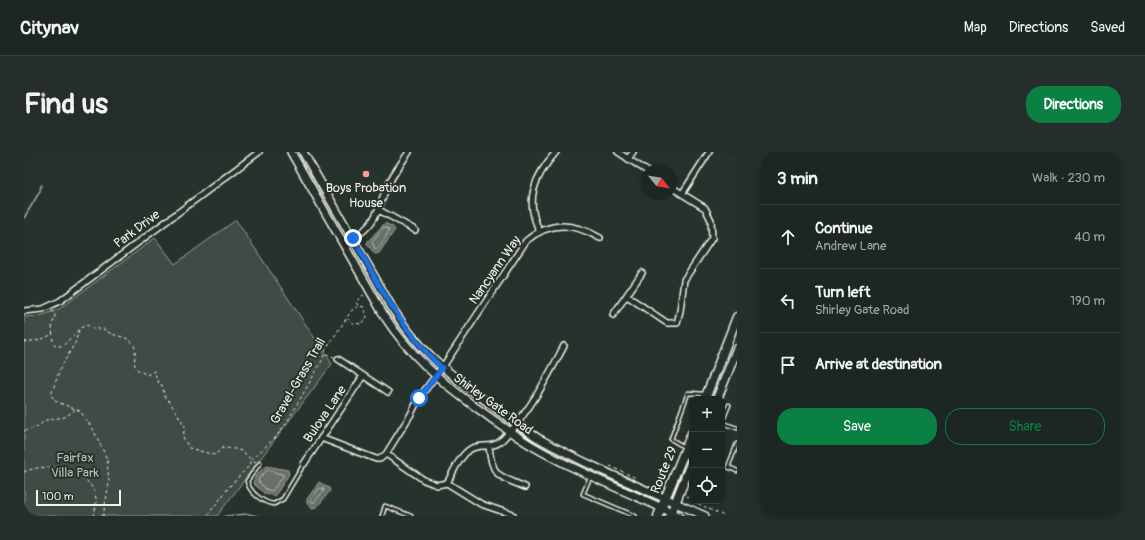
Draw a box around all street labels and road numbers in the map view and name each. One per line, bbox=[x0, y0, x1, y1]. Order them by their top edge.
street label: Park Drive bbox=[111, 206, 164, 251]
street label: Nancyann Way bbox=[466, 232, 525, 307]
street label: Gravel-Grass Trail bbox=[267, 335, 329, 427]
street label: Shirley Gate Road bbox=[450, 370, 536, 438]
street label: Bulova Lane bbox=[300, 382, 350, 446]
street label: Route 29 bbox=[647, 444, 681, 496]

